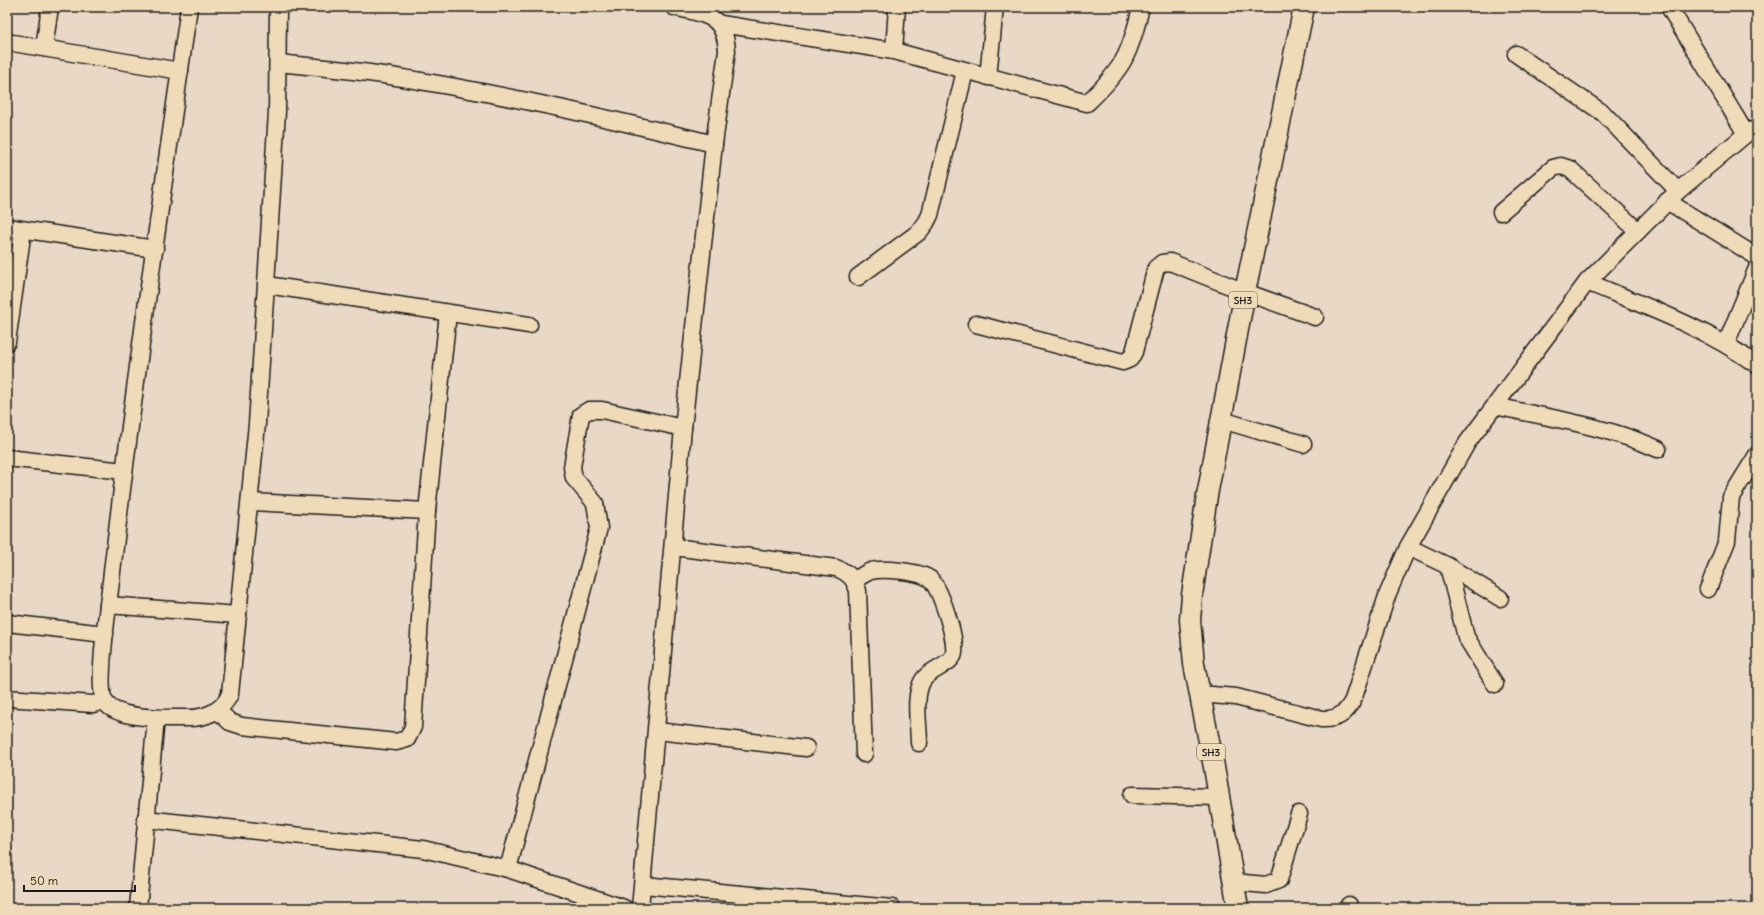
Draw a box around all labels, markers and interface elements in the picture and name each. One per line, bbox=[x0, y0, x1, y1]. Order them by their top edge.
road number: SH3 bbox=[1229, 292, 1257, 308]
road number: SH3 bbox=[1197, 744, 1225, 760]
scale bar bbox=[24, 867, 135, 893]
text: 50 m bbox=[30, 873, 59, 888]

